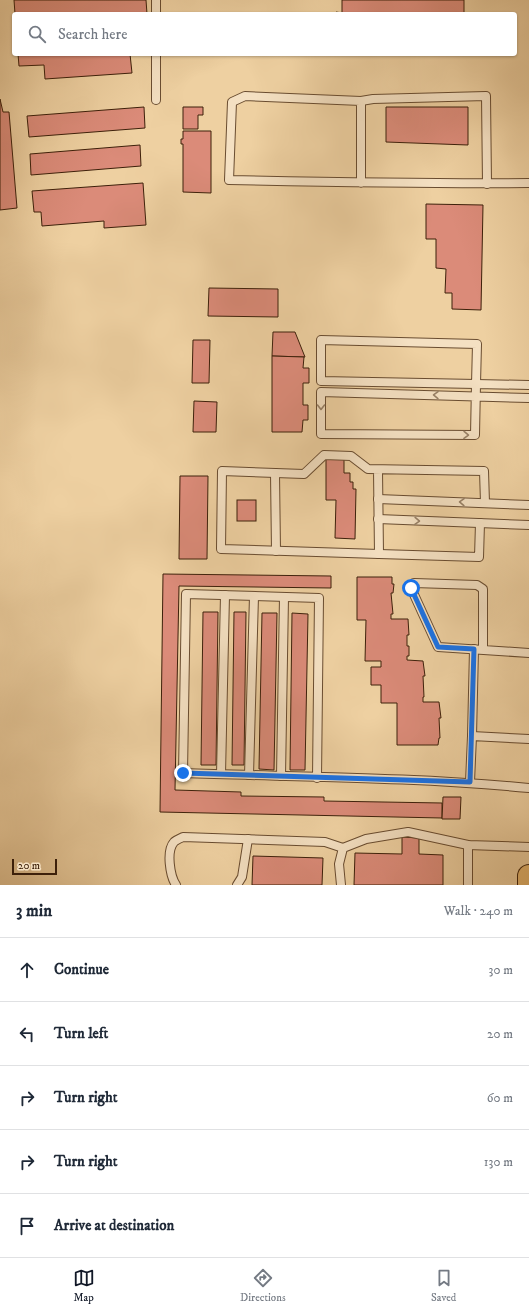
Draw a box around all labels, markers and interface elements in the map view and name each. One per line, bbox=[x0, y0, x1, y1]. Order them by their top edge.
search box bbox=[12, 12, 517, 56]
icon: search bbox=[26, 23, 48, 45]
text: Search here bbox=[58, 25, 127, 44]
one-way arrow bbox=[433, 391, 439, 399]
one-way arrow bbox=[317, 404, 325, 410]
one-way arrow bbox=[463, 431, 469, 439]
one-way arrow bbox=[459, 498, 465, 507]
one-way arrow bbox=[414, 517, 420, 525]
route start bbox=[402, 579, 420, 597]
route end bbox=[174, 764, 192, 782]
scale bar bbox=[12, 857, 57, 876]
text: 20 m bbox=[18, 859, 40, 873]
text: 3 min bbox=[16, 900, 52, 922]
text: Walk · 240 m bbox=[444, 903, 513, 919]
icon: ahead bbox=[16, 959, 38, 981]
text: Continue bbox=[54, 960, 109, 979]
text: 30 m bbox=[489, 962, 513, 978]
icon: left bbox=[16, 1023, 38, 1045]
text: Turn left bbox=[54, 1024, 108, 1043]
text: 20 m bbox=[487, 1026, 513, 1042]
icon: right bbox=[16, 1087, 38, 1109]
text: Turn right bbox=[54, 1088, 117, 1107]
text: 60 m bbox=[487, 1090, 513, 1106]
icon: right bbox=[16, 1151, 38, 1173]
text: Turn right bbox=[54, 1152, 117, 1171]
text: 130 m bbox=[484, 1154, 513, 1170]
icon: arrive bbox=[16, 1215, 38, 1237]
text: Arrive at destination bbox=[54, 1216, 174, 1235]
tab: Map bbox=[73, 1267, 95, 1305]
tab: Directions bbox=[240, 1267, 286, 1305]
tab: Saved bbox=[431, 1267, 456, 1305]

